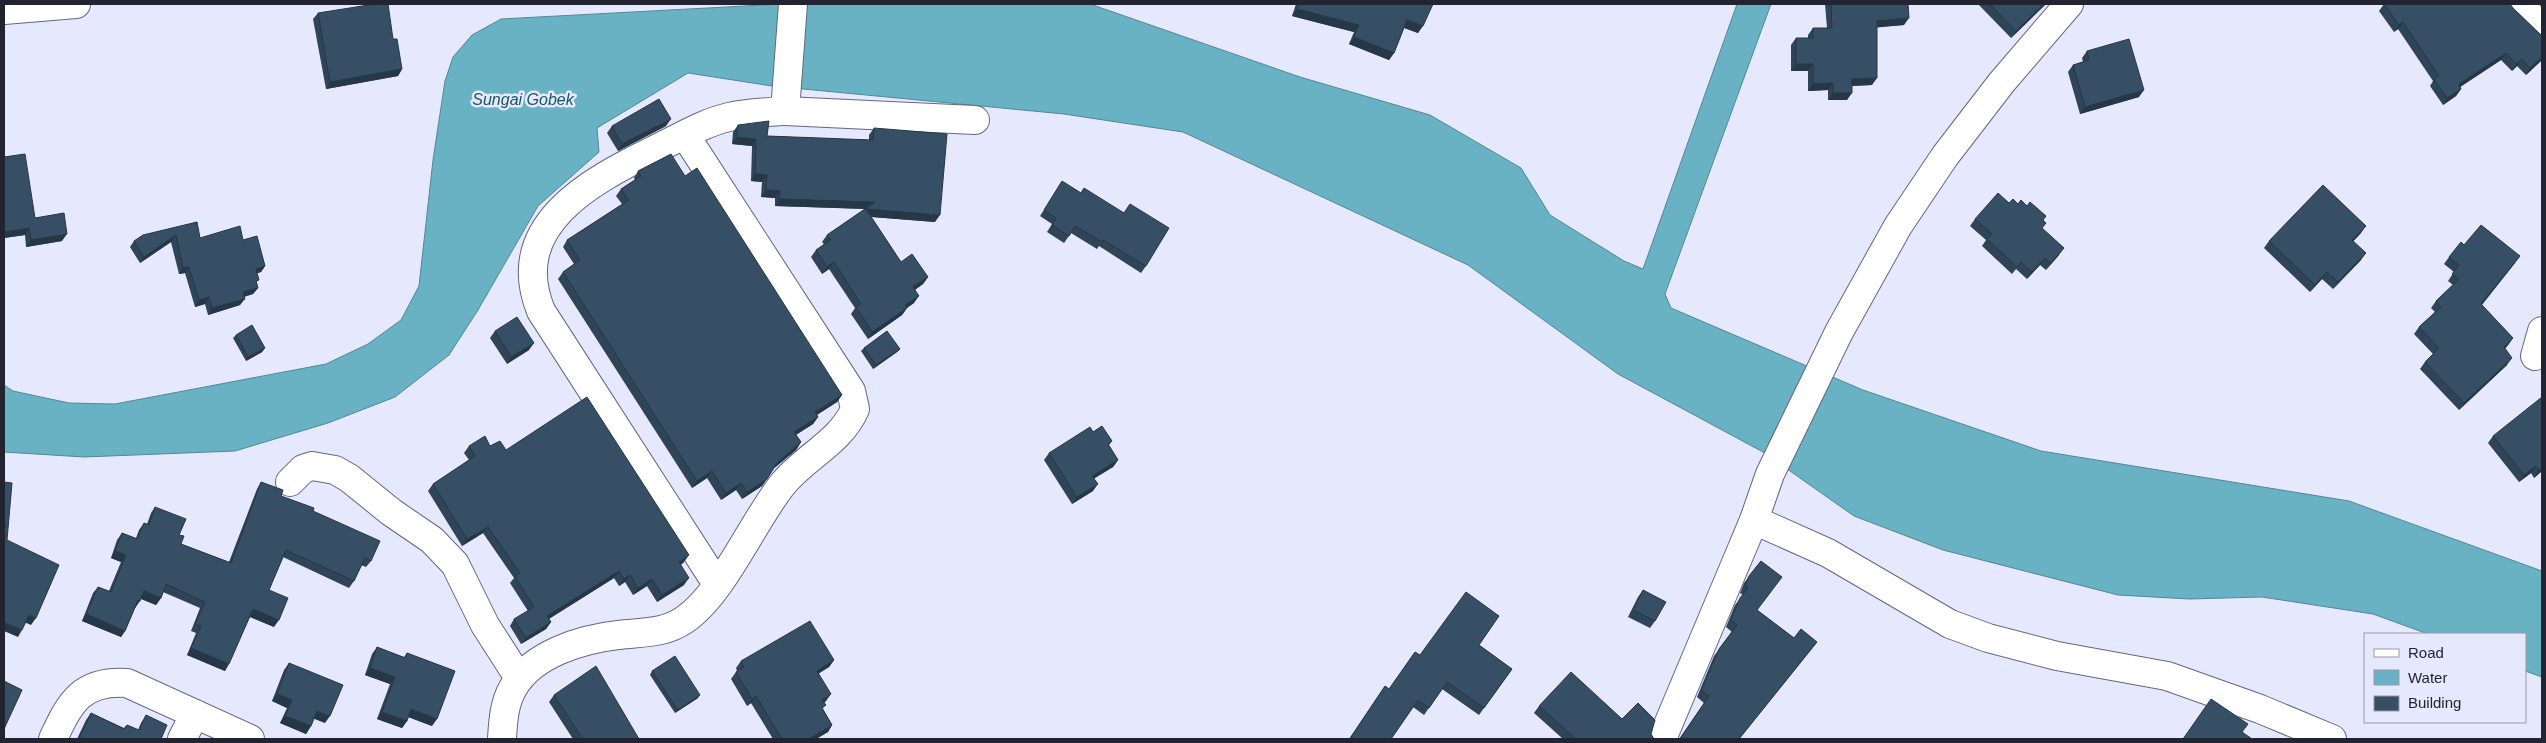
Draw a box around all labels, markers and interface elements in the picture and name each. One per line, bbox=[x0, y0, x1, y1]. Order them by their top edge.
water label: Sungai Gobek bbox=[472, 91, 575, 108]
legend bbox=[2364, 633, 2526, 723]
text: Road bbox=[2408, 644, 2444, 661]
text: Water bbox=[2408, 669, 2447, 686]
text: Building bbox=[2408, 694, 2461, 711]

